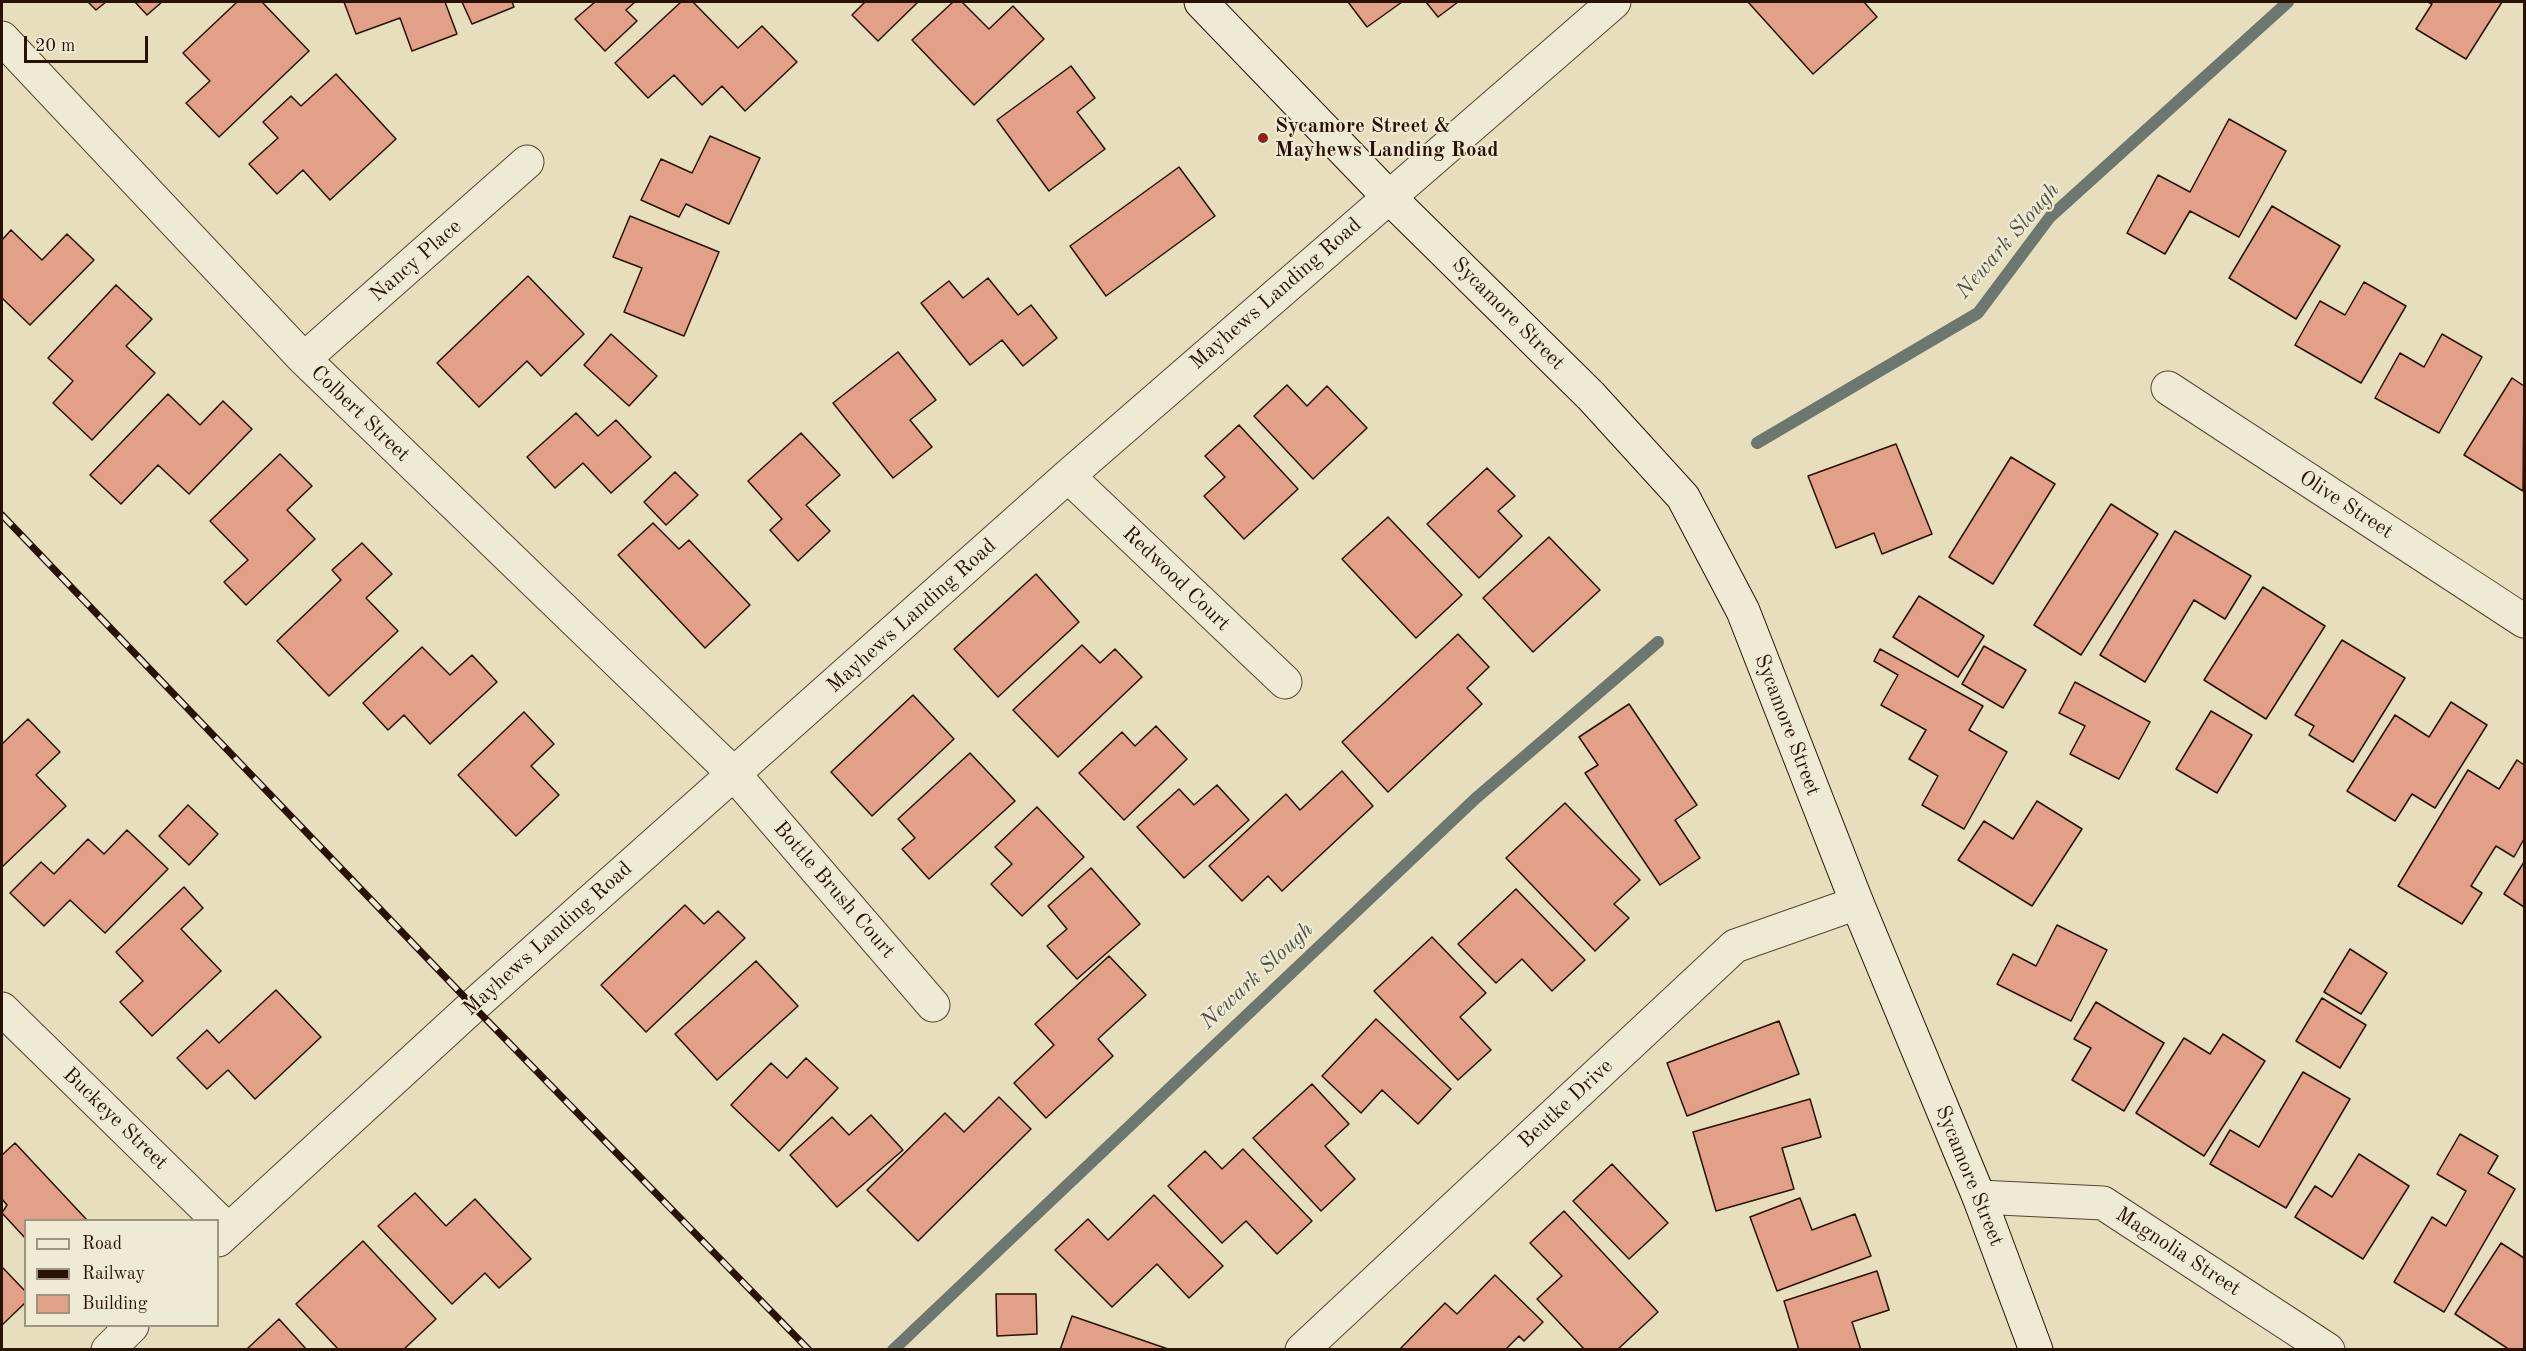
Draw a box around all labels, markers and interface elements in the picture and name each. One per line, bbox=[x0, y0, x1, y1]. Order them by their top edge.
scale bar bbox=[27, 24, 152, 62]
text: 20 m bbox=[35, 37, 75, 55]
place label: Sycamore Street & Mayhews Landing Road bbox=[1275, 113, 1499, 163]
marker: Sycamore Street & Mayhews Landing Road bbox=[1256, 131, 1270, 145]
water label: Newark Slough bbox=[1950, 178, 2066, 304]
street label: Mayhews Landing Road bbox=[1185, 213, 1367, 375]
street label: Nancy Place bbox=[365, 214, 467, 308]
street label: Sycamore Street bbox=[1446, 252, 1570, 376]
street label: Colbert Street bbox=[305, 360, 415, 468]
street label: Olive Street bbox=[2294, 465, 2398, 545]
street label: Redwood Court bbox=[1117, 521, 1235, 637]
street label: Mayhews Landing Road bbox=[822, 533, 1002, 699]
street label: Sycamore Street bbox=[1748, 651, 1826, 799]
street label: Bottle Brush Court bbox=[768, 816, 900, 964]
street label: Mayhews Landing Road bbox=[458, 856, 638, 1022]
water label: Newark Slough bbox=[1195, 917, 1319, 1035]
street label: Beutke Drive bbox=[1514, 1054, 1618, 1154]
street label: Buckeye Street bbox=[57, 1062, 173, 1176]
street label: Sycamore Street bbox=[1929, 1102, 2009, 1250]
street label: Magnolia Street bbox=[2111, 1202, 2245, 1302]
legend bbox=[24, 1219, 219, 1327]
text: Road bbox=[82, 1235, 122, 1253]
text: Railway bbox=[82, 1265, 145, 1283]
text: Building bbox=[82, 1295, 147, 1313]

